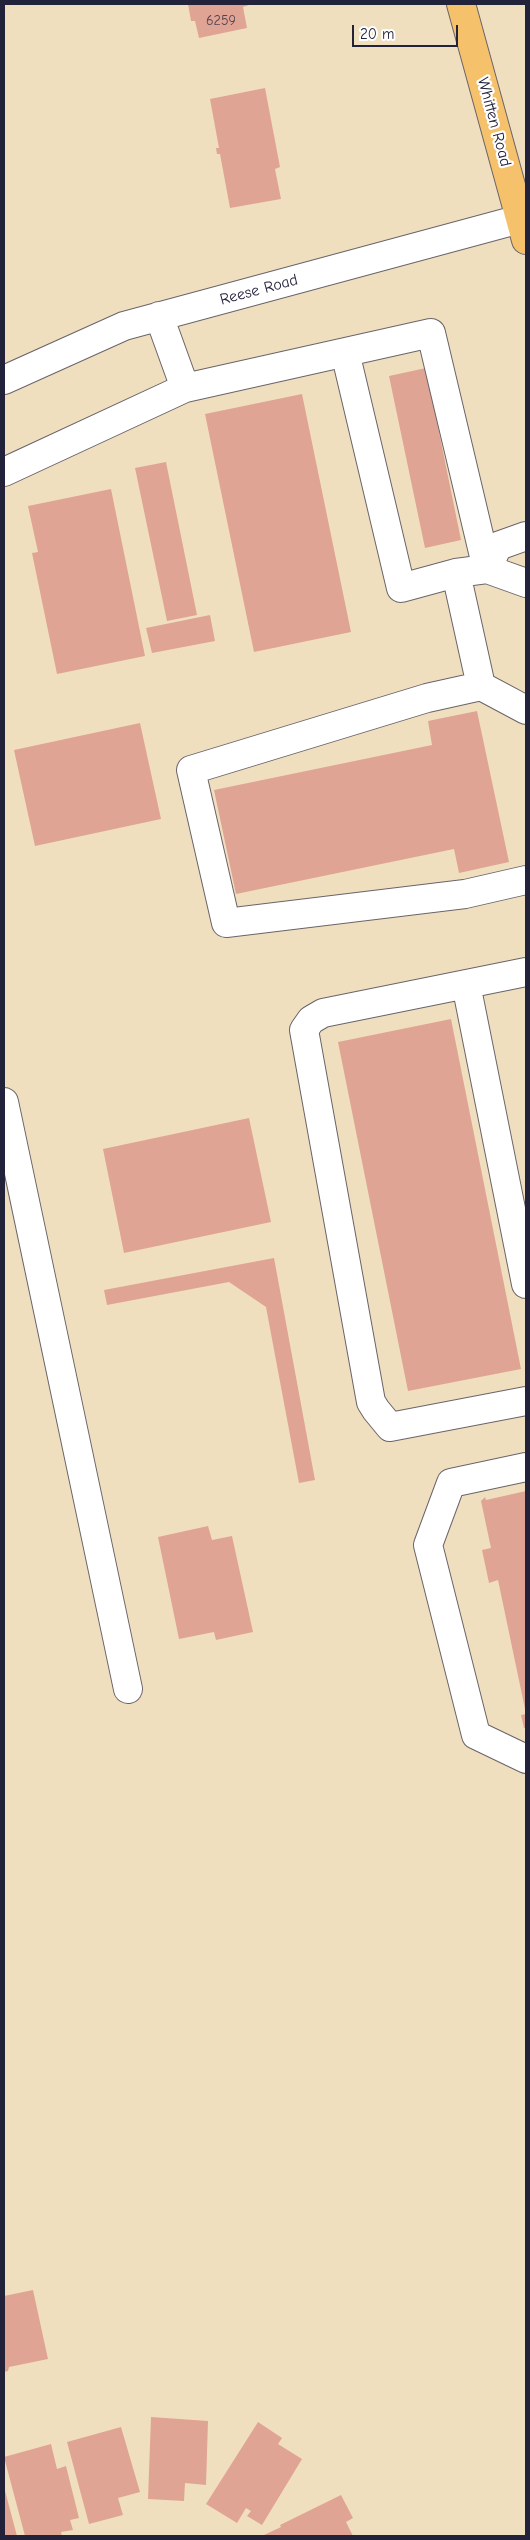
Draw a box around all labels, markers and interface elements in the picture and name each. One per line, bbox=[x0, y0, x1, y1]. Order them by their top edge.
house number: 6259 bbox=[206, 13, 236, 29]
scale bar bbox=[355, 15, 461, 47]
text: 20 m bbox=[360, 25, 394, 43]
street label: Whitten Road bbox=[473, 75, 515, 169]
street label: Reese Road bbox=[218, 270, 300, 310]

